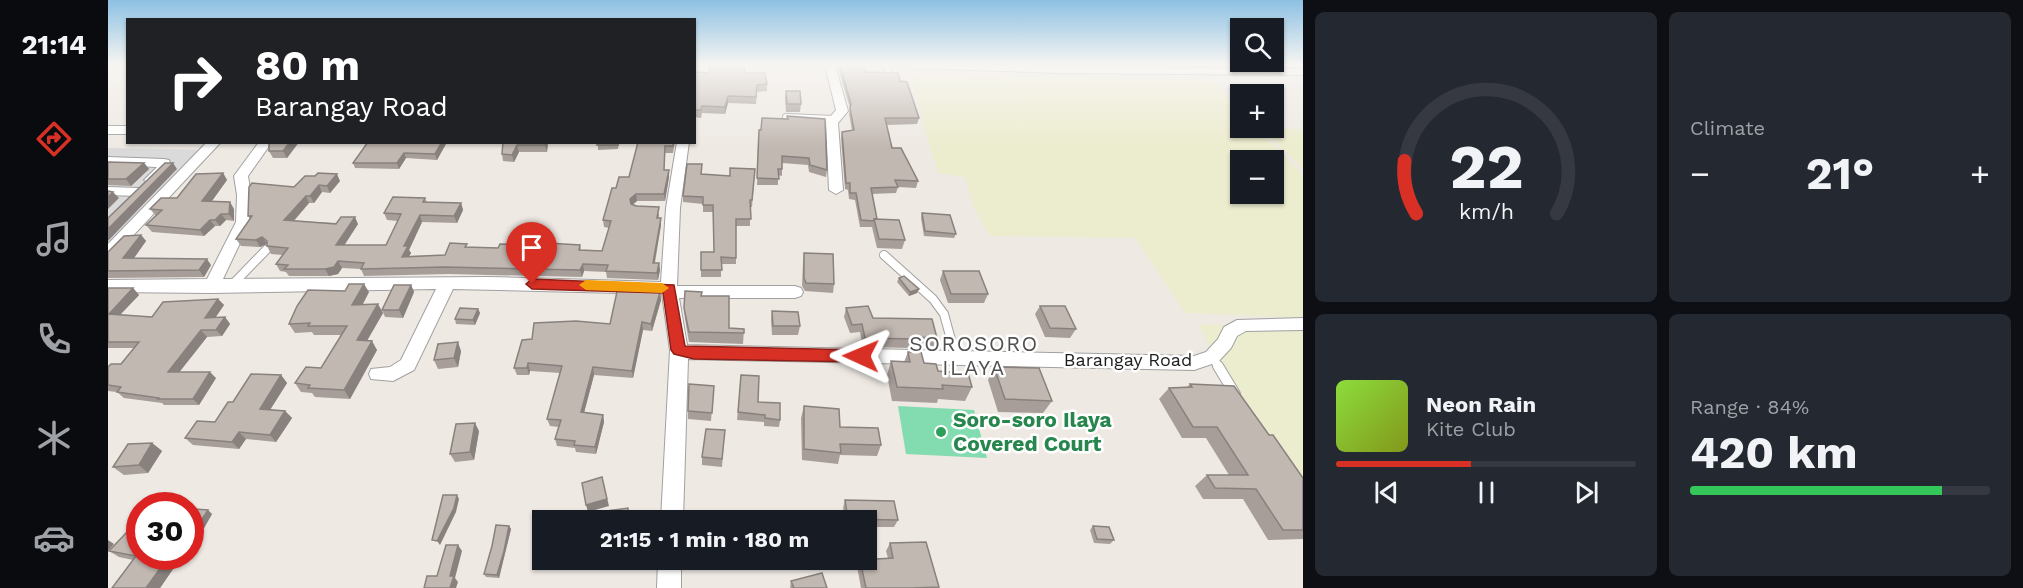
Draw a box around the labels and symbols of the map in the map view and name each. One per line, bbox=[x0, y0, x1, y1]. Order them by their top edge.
pin bbox=[506, 222, 557, 284]
position arrow bbox=[829, 324, 893, 388]
district label: SOROSORO ILAYA bbox=[909, 331, 1039, 380]
street label: Barangay Road bbox=[1064, 349, 1192, 370]
place label: Soro-soro Ilaya Covered Court bbox=[953, 407, 1113, 456]
marker: Soro-soro Ilaya Covered Court bbox=[934, 425, 948, 439]
speed limit sign: 30 bbox=[126, 492, 204, 570]

